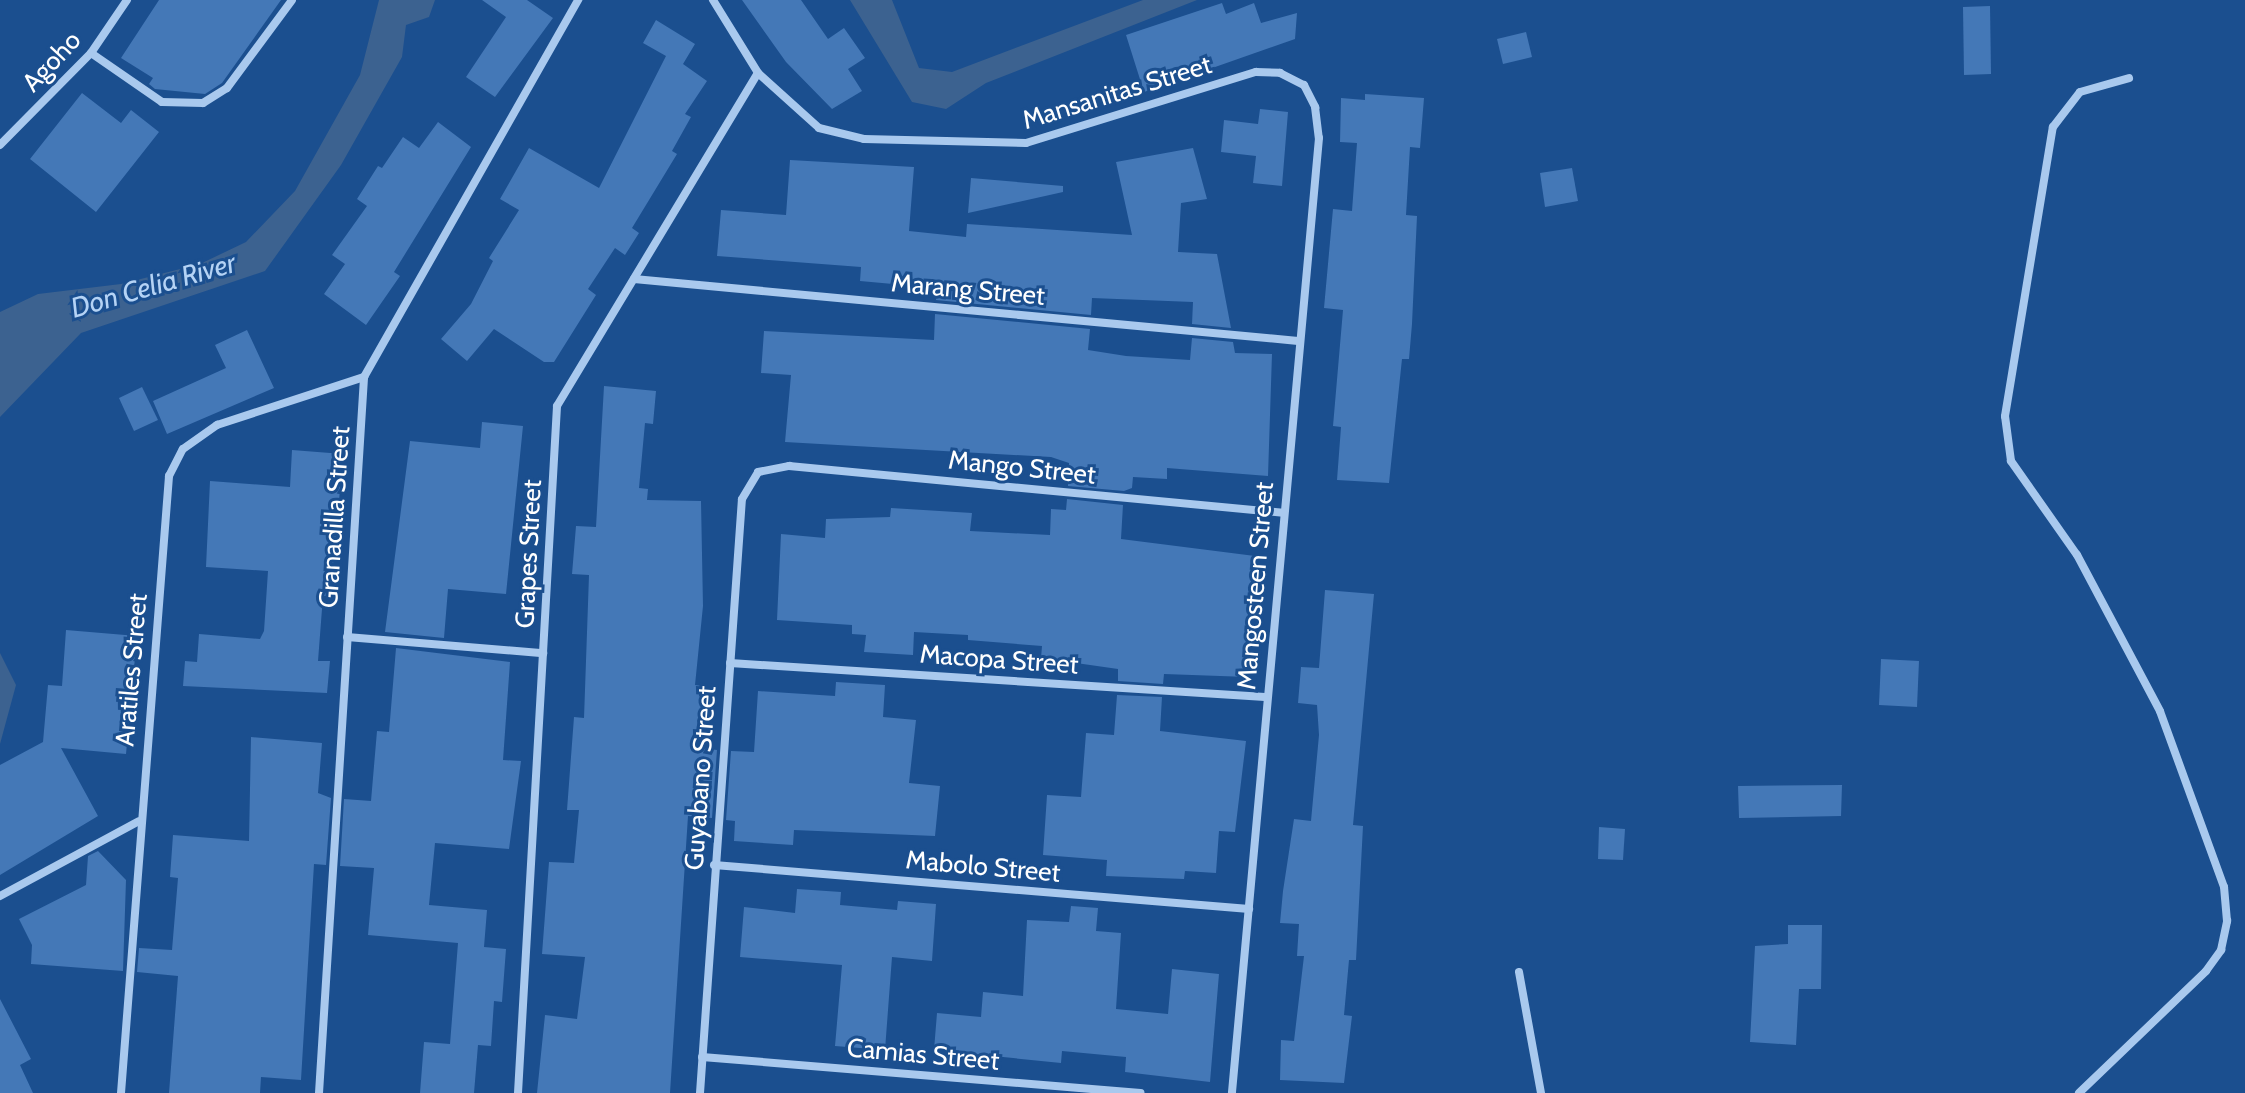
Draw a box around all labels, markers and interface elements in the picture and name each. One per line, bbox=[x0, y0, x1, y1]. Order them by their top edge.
street label: Agoho bbox=[16, 25, 88, 99]
street label: Mansanitas Street bbox=[1019, 49, 1215, 137]
water label: Don Celia River bbox=[67, 245, 239, 325]
street label: Marang Street bbox=[890, 268, 1046, 312]
street label: Granadilla Street bbox=[313, 425, 357, 609]
street label: Mango Street bbox=[947, 445, 1097, 491]
street label: Grapes Street bbox=[510, 479, 548, 629]
street label: Mangosteen Street bbox=[1231, 481, 1281, 691]
street label: Aratiles Street bbox=[110, 592, 154, 748]
street label: Macopa Street bbox=[919, 639, 1079, 681]
street label: Guyabano Street bbox=[679, 685, 723, 871]
street label: Mabolo Street bbox=[904, 845, 1062, 889]
street label: Camias Street bbox=[846, 1033, 1000, 1077]

